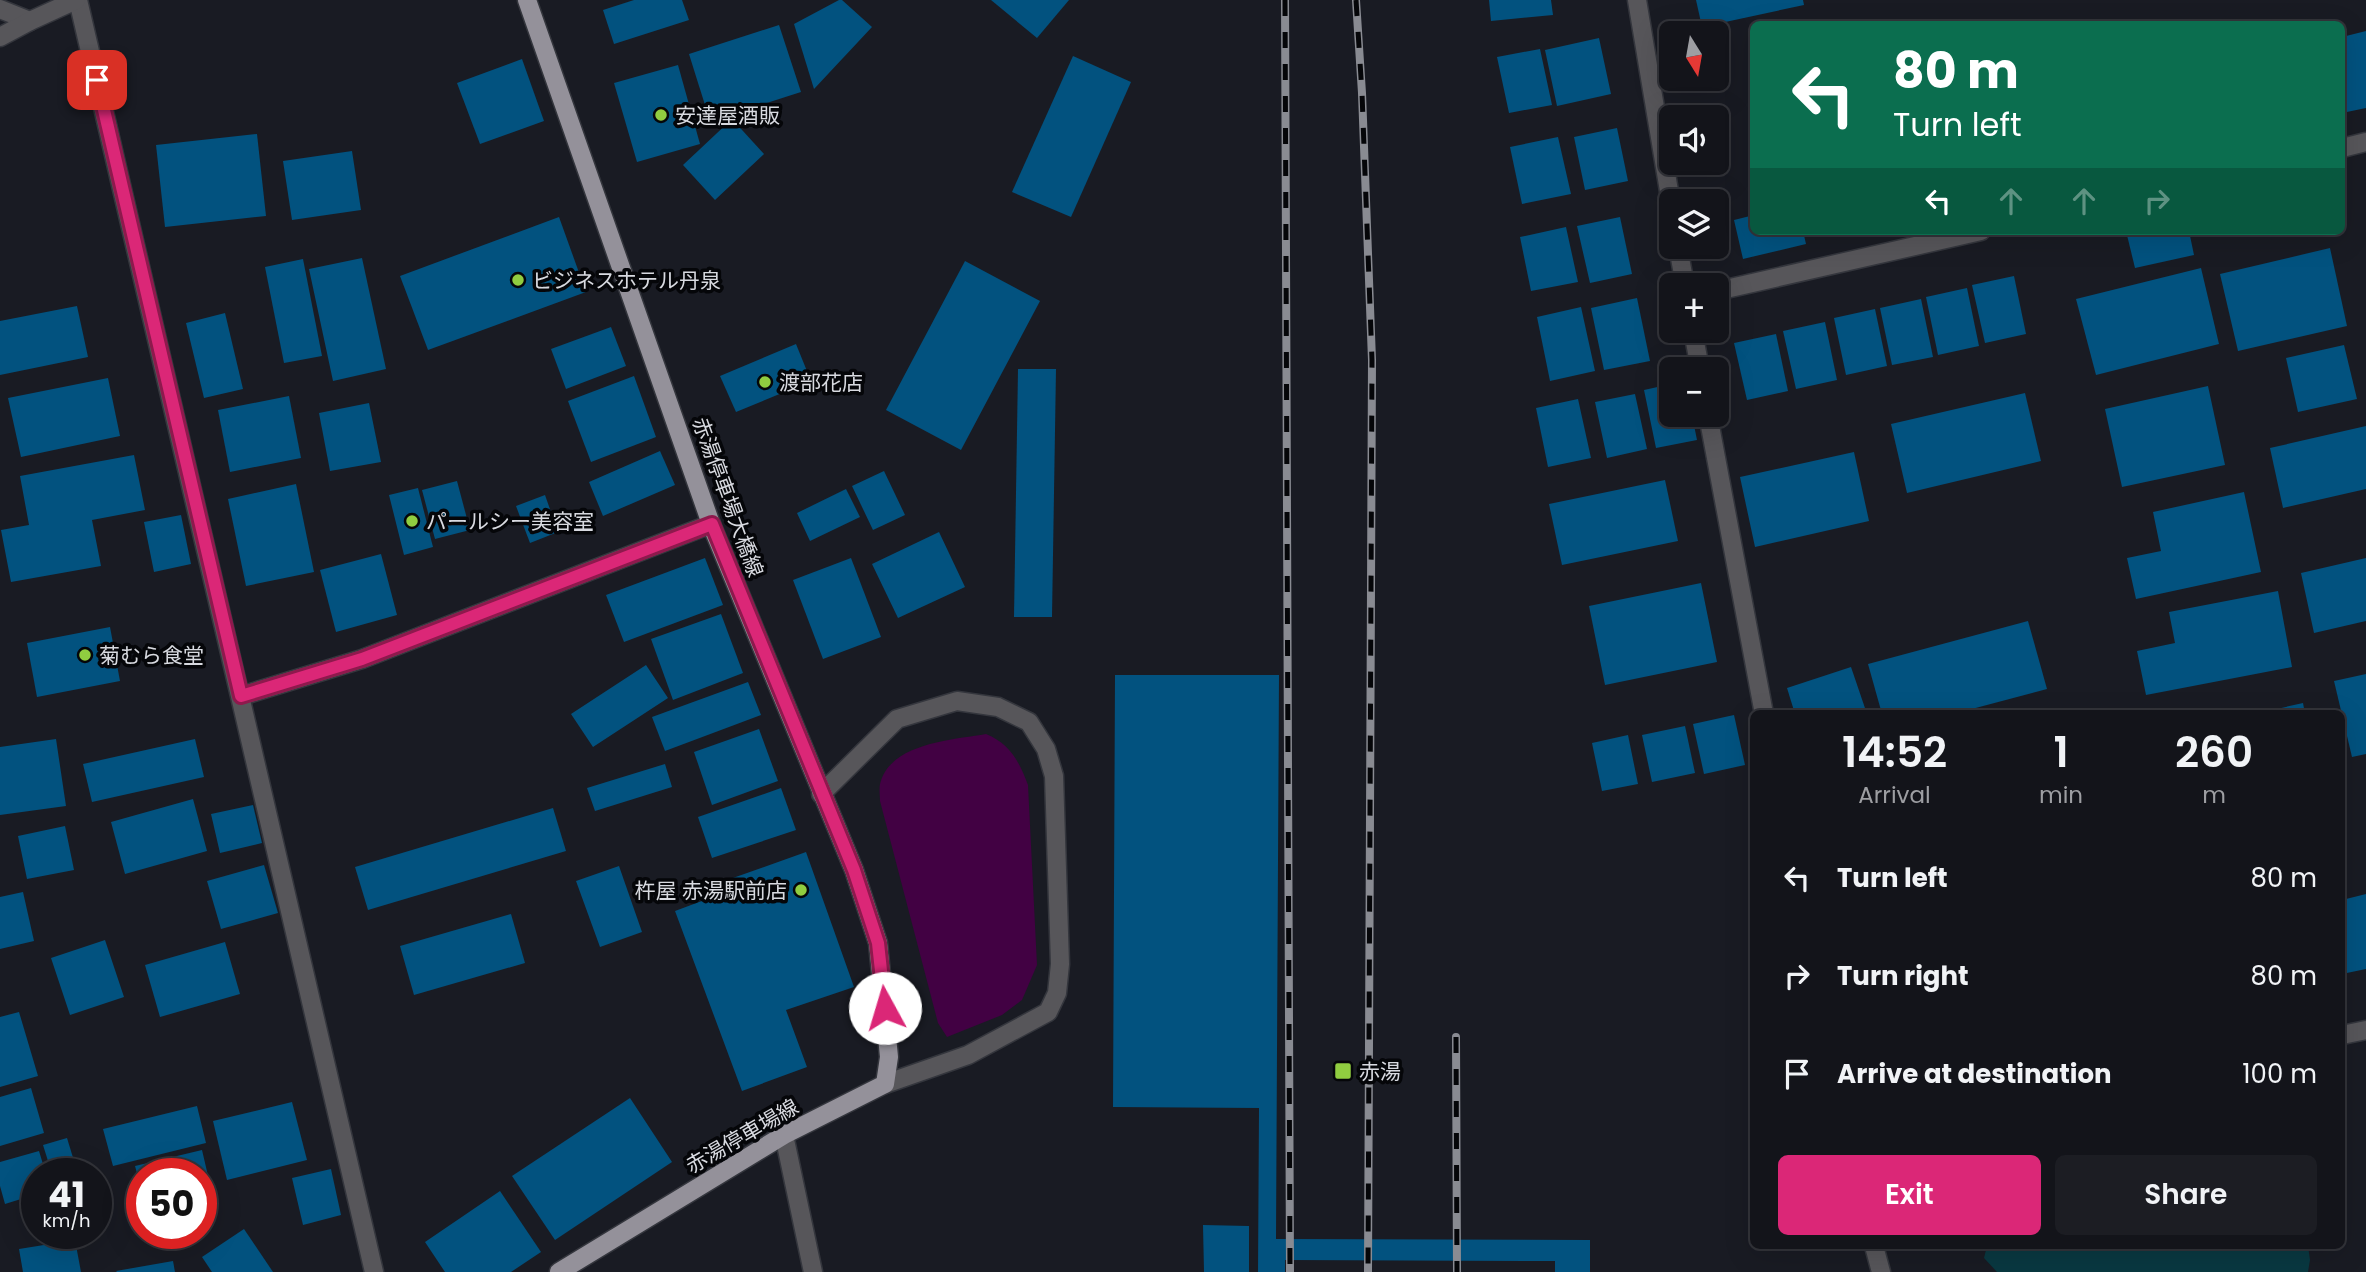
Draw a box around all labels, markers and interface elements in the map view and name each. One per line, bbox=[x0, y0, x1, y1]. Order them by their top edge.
north arrow bbox=[1659, 21, 1729, 91]
map controls bbox=[1659, 21, 1729, 427]
text: 80 m bbox=[1893, 37, 2019, 105]
icon: left bbox=[1778, 49, 1869, 140]
pin bbox=[67, 50, 127, 110]
icon: arrive bbox=[78, 61, 116, 99]
place label: 安達屋酒販 bbox=[675, 101, 780, 130]
text: Turn left bbox=[1893, 102, 2022, 147]
button: sound bbox=[1659, 105, 1729, 175]
marker: 安達屋酒販 bbox=[653, 107, 669, 123]
icon: left bbox=[1919, 182, 1957, 220]
icon: ahead bbox=[1992, 182, 2030, 220]
icon: ahead bbox=[2065, 182, 2103, 220]
icon: right bbox=[2138, 182, 2176, 220]
button: layers bbox=[1659, 189, 1729, 259]
place label: ビジネスホテル丹泉 bbox=[532, 266, 721, 295]
marker: ビジネスホテル丹泉 bbox=[510, 272, 526, 288]
button: + bbox=[1659, 273, 1729, 343]
button: − bbox=[1659, 357, 1729, 427]
place label: 渡部花店 bbox=[779, 368, 863, 397]
marker: 渡部花店 bbox=[757, 374, 773, 390]
street label: 赤湯停車場大橋線 bbox=[686, 413, 770, 581]
place label: パールシー美容室 bbox=[426, 507, 594, 536]
marker: パールシー美容室 bbox=[404, 513, 420, 529]
place label: 菊むら食堂 bbox=[99, 641, 204, 670]
marker: 菊むら食堂 bbox=[77, 647, 93, 663]
text: 14:52 bbox=[1842, 723, 1947, 782]
text: 1 bbox=[2053, 723, 2069, 782]
text: 260 bbox=[2175, 723, 2253, 782]
text: Arrival bbox=[1858, 779, 1931, 811]
text: min bbox=[2039, 779, 2083, 811]
text: m bbox=[2202, 779, 2226, 811]
icon: left bbox=[1778, 859, 1816, 897]
text: Turn left bbox=[1837, 860, 1948, 896]
text: 80 m bbox=[2251, 860, 2317, 896]
place label: 杵屋 赤湯駅前店 bbox=[634, 876, 787, 905]
marker: 杵屋 赤湯駅前店 bbox=[793, 882, 809, 898]
icon: right bbox=[1778, 957, 1816, 995]
text: Turn right bbox=[1837, 958, 1969, 994]
text: 80 m bbox=[2251, 958, 2317, 994]
position arrow bbox=[848, 971, 922, 1045]
icon: arrive bbox=[1778, 1055, 1816, 1093]
text: Arrive at destination bbox=[1837, 1056, 2112, 1092]
text: 100 m bbox=[2242, 1056, 2317, 1092]
place label: 赤湯 bbox=[1359, 1057, 1401, 1086]
marker: 赤湯 bbox=[1333, 1061, 1353, 1081]
street label: 赤湯停車場線 bbox=[680, 1092, 804, 1180]
button: Exit bbox=[1778, 1155, 2041, 1235]
button: Share bbox=[2055, 1155, 2317, 1235]
speed limit sign: 50 bbox=[126, 1158, 217, 1249]
text: 41 bbox=[48, 1170, 85, 1219]
text: km/h bbox=[43, 1208, 90, 1233]

